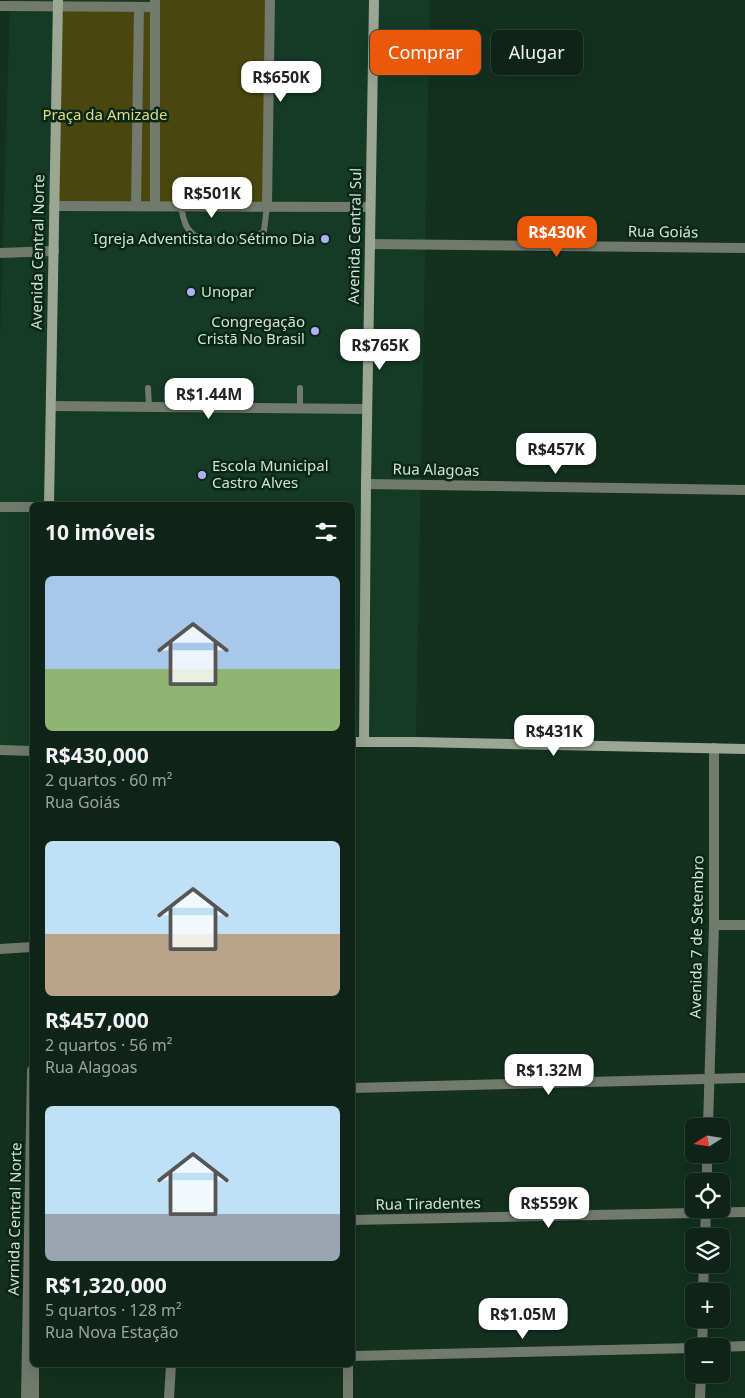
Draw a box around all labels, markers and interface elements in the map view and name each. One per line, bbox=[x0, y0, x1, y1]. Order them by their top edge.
chip: Comprar bbox=[370, 30, 481, 75]
chip: Alugar bbox=[491, 30, 583, 75]
pin: R$650K bbox=[240, 61, 322, 103]
text: R$650K bbox=[252, 66, 310, 88]
park label: Praça da Amizade bbox=[42, 104, 168, 124]
street label: Avenida Central Sul bbox=[343, 168, 365, 304]
street label: Avenida Central Norte bbox=[26, 174, 48, 330]
pin: R$501K bbox=[171, 176, 253, 219]
text: R$501K bbox=[183, 182, 241, 204]
pin: R$430K bbox=[516, 216, 598, 258]
street label: Rua Goiás bbox=[628, 220, 698, 242]
text: R$430K bbox=[528, 221, 586, 243]
place label: Igreja Adventista do Sétimo Dia bbox=[93, 228, 315, 248]
marker: Igreja Adventista do Sétimo Dia bbox=[319, 233, 331, 245]
place label: Unopar bbox=[201, 281, 254, 301]
marker: Unopar bbox=[185, 286, 197, 298]
place label: Congregação Cristã No Brasil bbox=[197, 311, 305, 348]
marker: Congregação Cristã No Brasil bbox=[309, 325, 321, 337]
pin: R$765K bbox=[339, 328, 421, 371]
text: R$765K bbox=[351, 334, 409, 356]
pin: R$1.44M bbox=[163, 378, 255, 420]
text: R$1.44M bbox=[176, 383, 242, 405]
pin: R$457K bbox=[515, 432, 597, 475]
text: R$457K bbox=[527, 438, 585, 460]
place label: Escola Municipal Castro Alves bbox=[212, 455, 329, 492]
street label: Rua Alagoas bbox=[393, 458, 480, 480]
marker: Escola Municipal Castro Alves bbox=[196, 469, 208, 481]
text: 10 imóveis bbox=[45, 518, 155, 546]
icon: filters bbox=[312, 518, 340, 546]
icon: home bbox=[148, 609, 238, 699]
pin: R$431K bbox=[513, 714, 595, 757]
text: R$431K bbox=[525, 720, 583, 742]
text: R$430,000 bbox=[45, 741, 149, 769]
text: 2 quartos · 60 m² bbox=[45, 769, 172, 791]
text: Rua Goiás bbox=[45, 791, 120, 813]
street label: Avenida 7 de Setembro bbox=[685, 855, 707, 1019]
icon: home bbox=[148, 874, 238, 964]
text: R$457,000 bbox=[45, 1006, 149, 1034]
text: 2 quartos · 56 m² bbox=[45, 1034, 172, 1056]
pin: R$1.32M bbox=[503, 1054, 595, 1096]
text: Rua Alagoas bbox=[45, 1056, 137, 1078]
text: R$1.32M bbox=[516, 1059, 582, 1081]
north arrow bbox=[685, 1118, 730, 1162]
map controls bbox=[685, 1118, 730, 1383]
icon: home bbox=[148, 1139, 238, 1229]
street label: Avrnida Central Norte bbox=[3, 1142, 25, 1296]
button: locate bbox=[685, 1173, 730, 1218]
pin: R$559K bbox=[508, 1186, 590, 1229]
street label: Rua Tiradentes bbox=[375, 1192, 481, 1214]
text: R$559K bbox=[520, 1192, 578, 1214]
button: layers bbox=[685, 1228, 730, 1273]
text: R$1,320,000 bbox=[45, 1271, 167, 1299]
button: + bbox=[685, 1283, 730, 1328]
pin: R$1.05M bbox=[477, 1298, 569, 1340]
text: 5 quartos · 128 m² bbox=[45, 1299, 182, 1321]
text: R$1.05M bbox=[490, 1303, 556, 1325]
text: Rua Nova Estação bbox=[45, 1321, 178, 1343]
button: − bbox=[685, 1338, 730, 1383]

